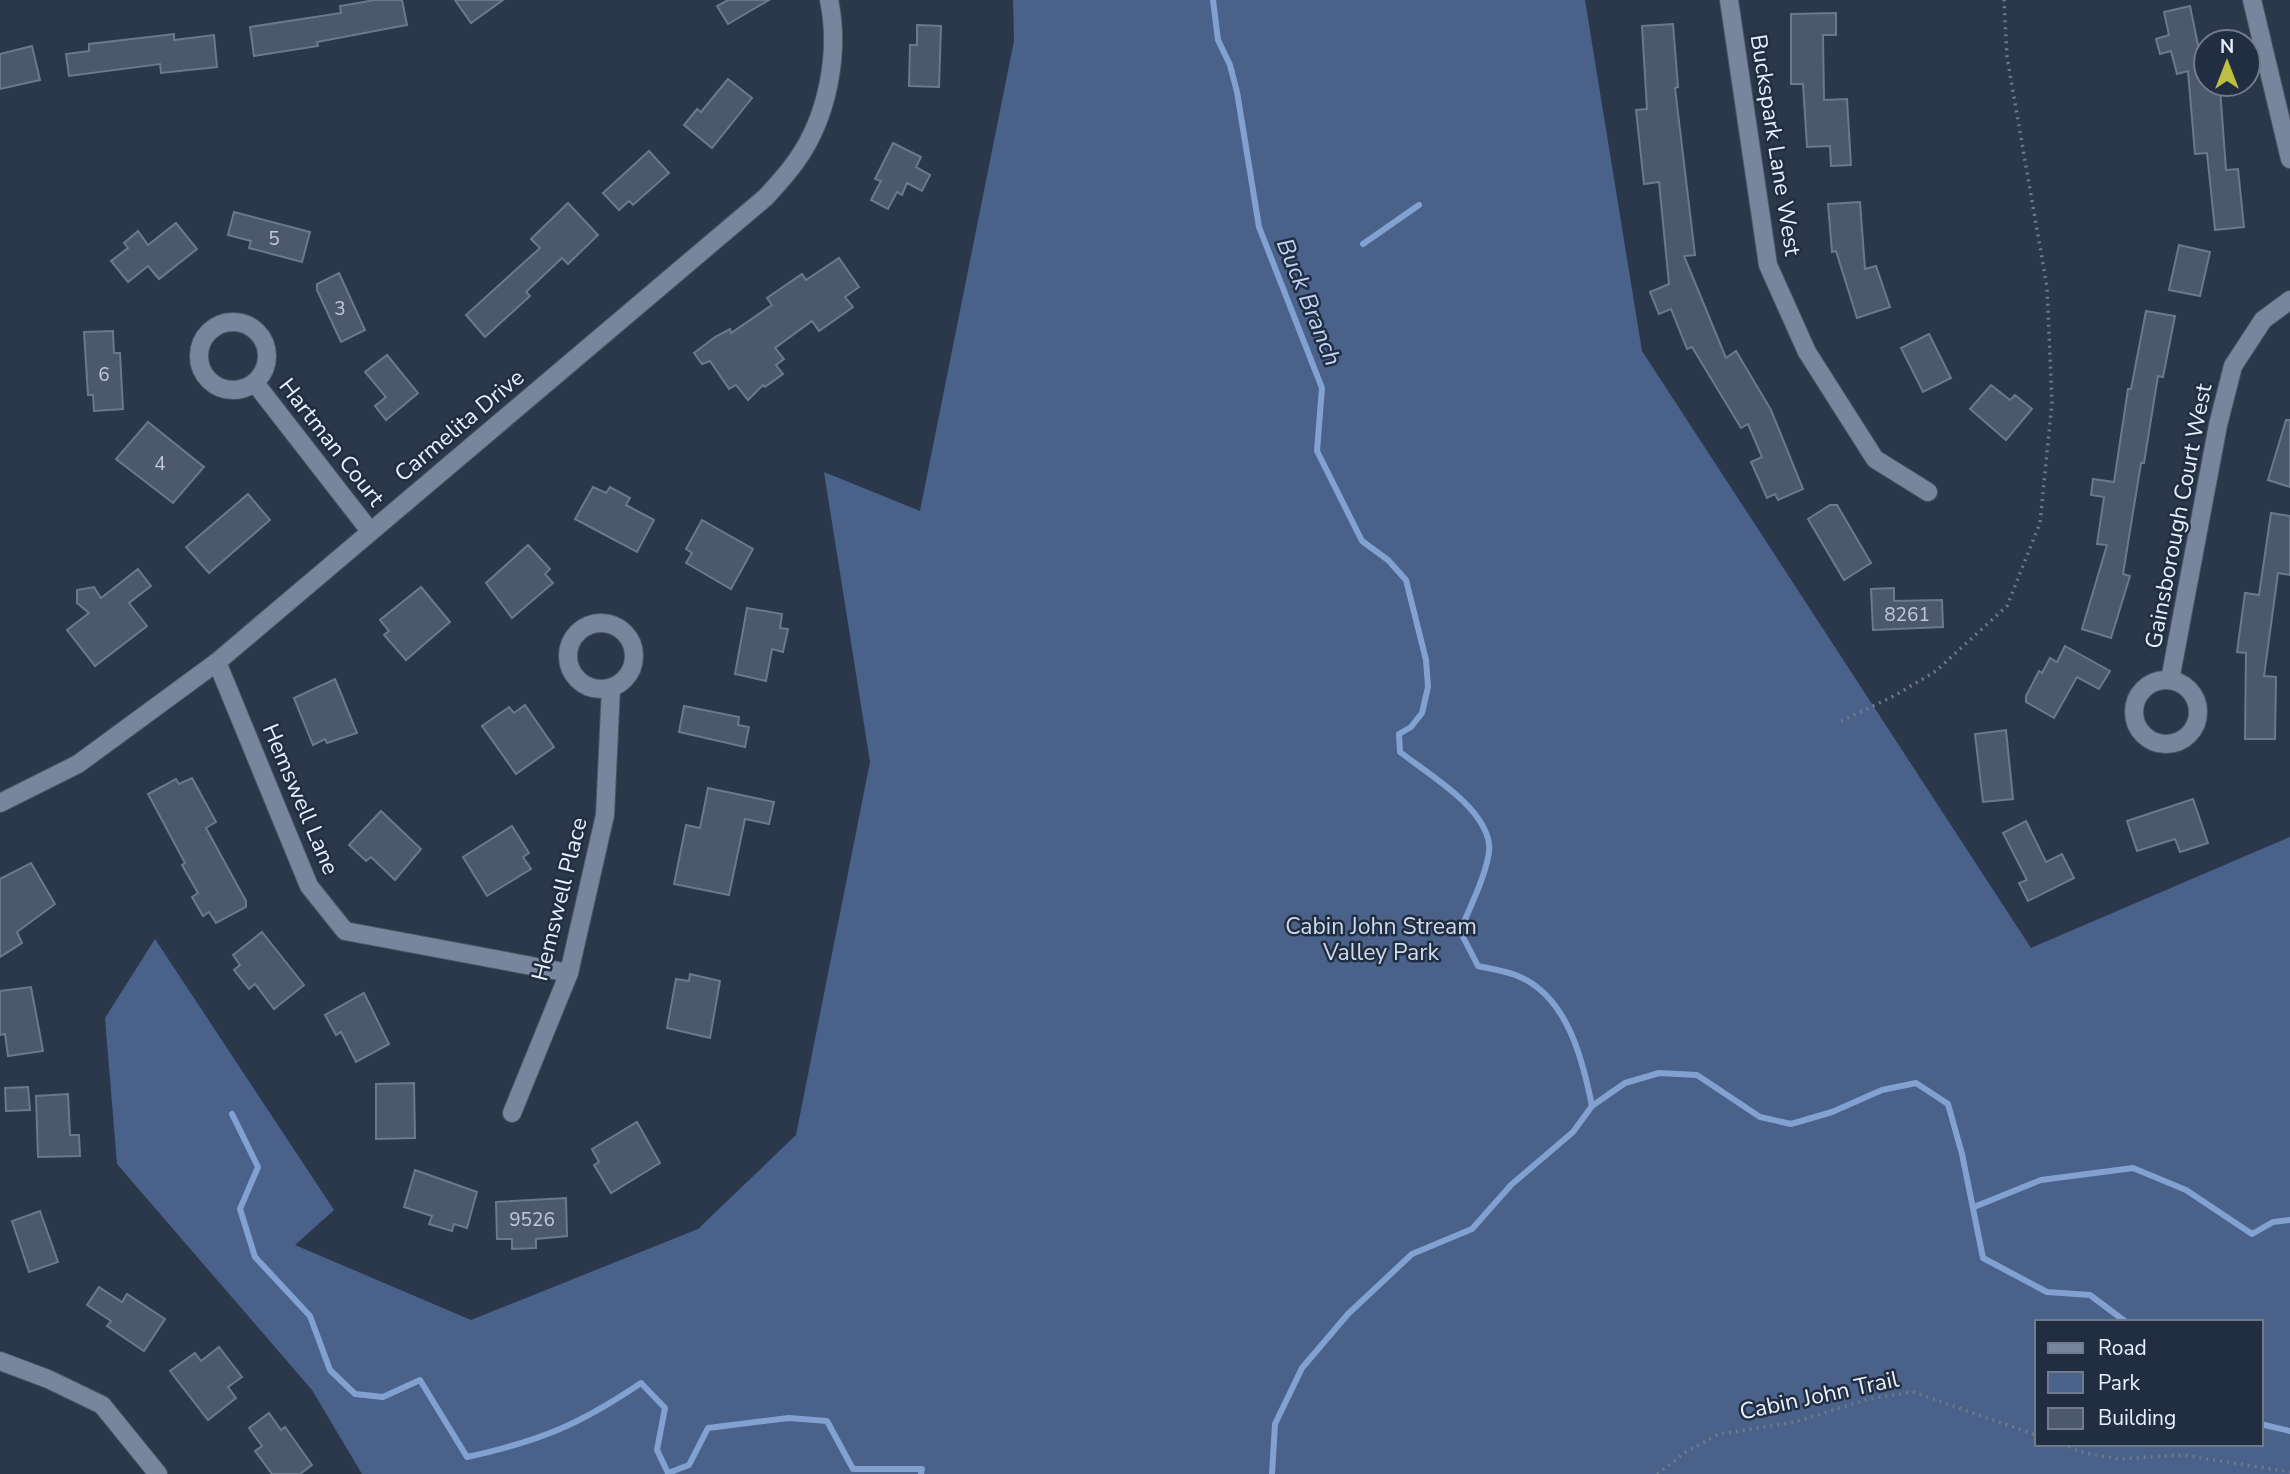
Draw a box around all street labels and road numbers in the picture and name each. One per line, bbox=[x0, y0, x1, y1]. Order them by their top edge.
street label: Buckspark Lane West bbox=[1743, 32, 1808, 259]
street label: Carmelita Drive bbox=[388, 362, 531, 489]
street label: Hartman Court bbox=[272, 372, 392, 514]
street label: Gainsborough Court West bbox=[2138, 380, 2220, 651]
street label: Hemswell Lane bbox=[255, 719, 346, 879]
street label: Hemswell Place bbox=[524, 814, 595, 984]
street label: Cabin John Trail bbox=[1737, 1363, 1902, 1427]

